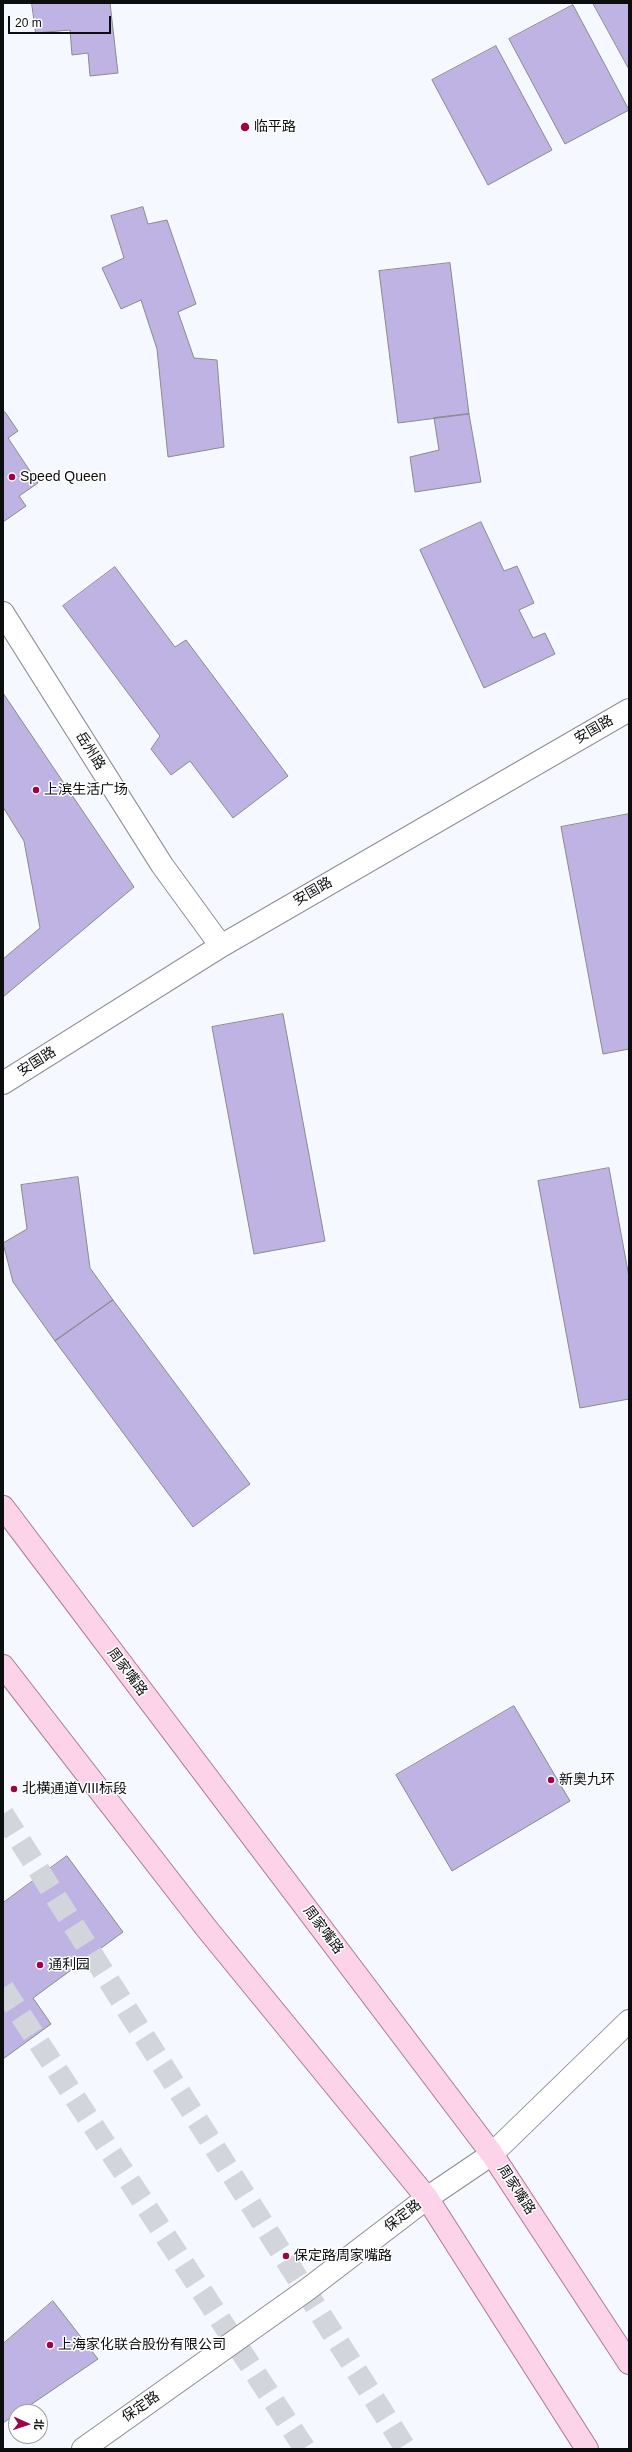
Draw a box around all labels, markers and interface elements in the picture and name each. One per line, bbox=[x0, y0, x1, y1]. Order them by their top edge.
scale bar bbox=[10, 8, 113, 34]
text: 20 m bbox=[15, 16, 42, 30]
place label: 临平路 bbox=[254, 119, 296, 135]
marker: 临平路 bbox=[239, 121, 251, 133]
place label: Speed Queen bbox=[20, 469, 106, 485]
marker: Speed Queen bbox=[7, 472, 17, 482]
street label: 安国路 bbox=[572, 712, 616, 748]
street label: 岳州路 bbox=[72, 729, 108, 773]
place label: 上滨生活广场 bbox=[44, 782, 128, 798]
marker: 上滨生活广场 bbox=[31, 785, 41, 795]
street label: 安国路 bbox=[291, 874, 335, 910]
street label: 安国路 bbox=[15, 1044, 59, 1080]
street label: 周家嘴路 bbox=[103, 1645, 151, 1699]
place label: 新奥九环 bbox=[559, 1772, 615, 1788]
marker: 新奥九环 bbox=[546, 1775, 556, 1785]
place label: 北横通道VIII标段 bbox=[22, 1781, 127, 1797]
marker: 北横通道VIII标段 bbox=[9, 1784, 19, 1794]
street label: 周家嘴路 bbox=[299, 1903, 347, 1957]
place label: 通利园 bbox=[48, 1957, 90, 1973]
marker: 通利园 bbox=[35, 1960, 45, 1970]
street label: 周家嘴路 bbox=[494, 2162, 538, 2218]
street label: 保定路 bbox=[381, 2196, 425, 2236]
place label: 保定路周家嘴路 bbox=[294, 2248, 392, 2264]
marker: 保定路周家嘴路 bbox=[281, 2251, 291, 2261]
place label: 上海家化联合股份有限公司 bbox=[58, 2337, 226, 2353]
marker: 上海家化联合股份有限公司 bbox=[45, 2340, 55, 2350]
street label: 保定路 bbox=[119, 2388, 163, 2426]
north arrow bbox=[8, 2404, 48, 2444]
text: 北 bbox=[33, 2419, 45, 2430]

